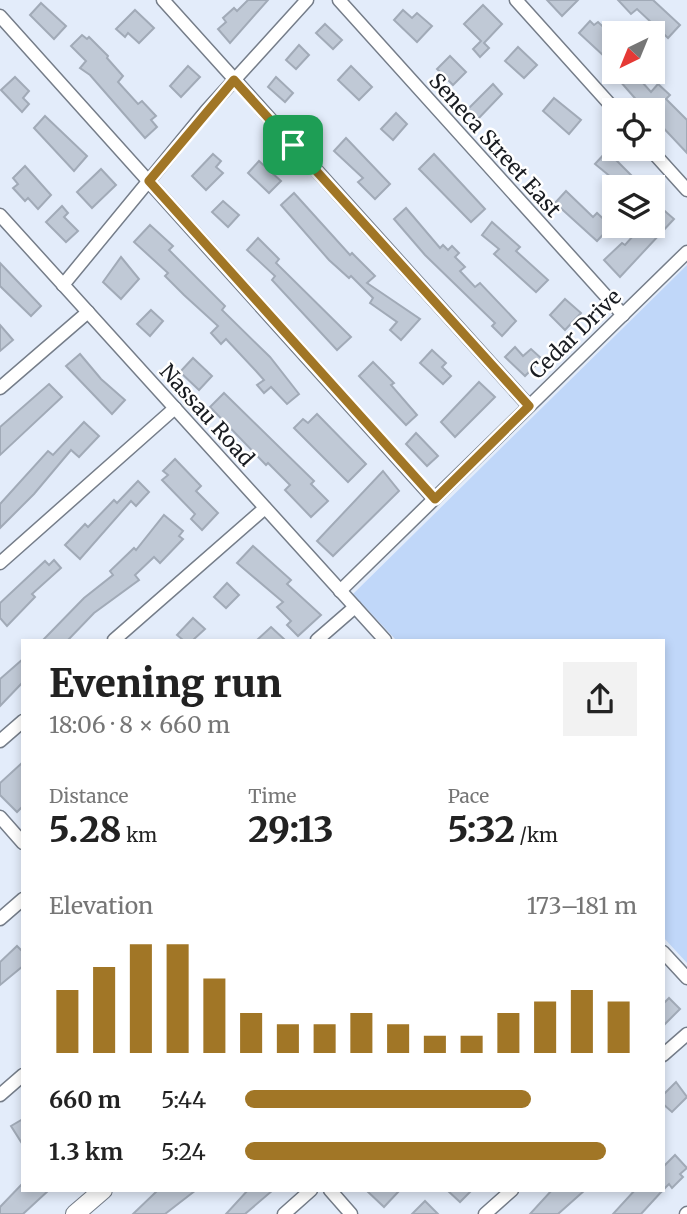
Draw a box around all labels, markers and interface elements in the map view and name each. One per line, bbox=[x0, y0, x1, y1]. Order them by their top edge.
north arrow bbox=[602, 21, 665, 84]
map controls bbox=[602, 21, 665, 238]
street label: Seneca Street East bbox=[423, 67, 567, 223]
button: locate bbox=[602, 98, 665, 161]
pin bbox=[263, 115, 323, 175]
icon: arrive bbox=[274, 126, 312, 164]
button: layers bbox=[602, 175, 665, 238]
street label: Cedar Drive bbox=[523, 283, 627, 385]
street label: Nassau Road bbox=[154, 358, 260, 472]
text: Evening run bbox=[49, 660, 282, 707]
button: share bbox=[563, 662, 637, 736]
text: 18:06 · 8 × 660 m bbox=[49, 710, 230, 739]
text: Distance bbox=[49, 784, 128, 808]
text: Time bbox=[248, 784, 297, 808]
text: Pace bbox=[448, 784, 489, 808]
text: 5.28 bbox=[49, 808, 122, 852]
text: 29:13 bbox=[248, 808, 333, 852]
text: 5:32 bbox=[448, 808, 515, 852]
text: km bbox=[122, 823, 157, 847]
text: /km bbox=[515, 823, 558, 847]
text: Elevation bbox=[49, 891, 153, 920]
text: 173–181 m bbox=[527, 891, 637, 920]
text: 660 m bbox=[49, 1085, 121, 1114]
text: 5:44 bbox=[161, 1085, 206, 1114]
text: 1.3 km bbox=[49, 1137, 123, 1166]
text: 5:24 bbox=[161, 1137, 206, 1166]

